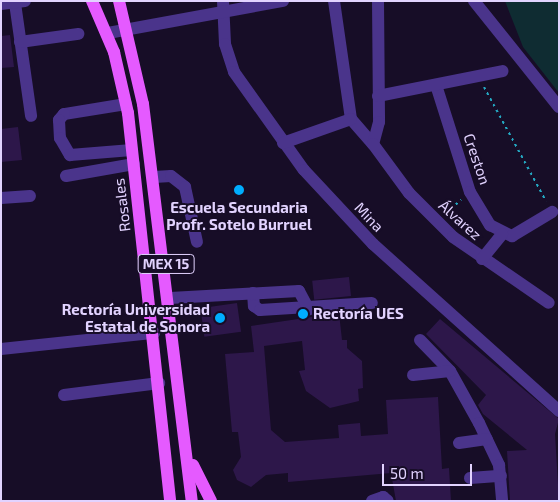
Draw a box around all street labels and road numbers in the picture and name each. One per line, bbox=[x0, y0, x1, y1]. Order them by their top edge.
street label: Creston bbox=[460, 131, 494, 187]
street label: Rosales bbox=[110, 177, 134, 233]
street label: Álvarez bbox=[435, 196, 485, 244]
street label: Mina bbox=[351, 199, 387, 235]
road number: MEX 15 bbox=[137, 252, 195, 276]

